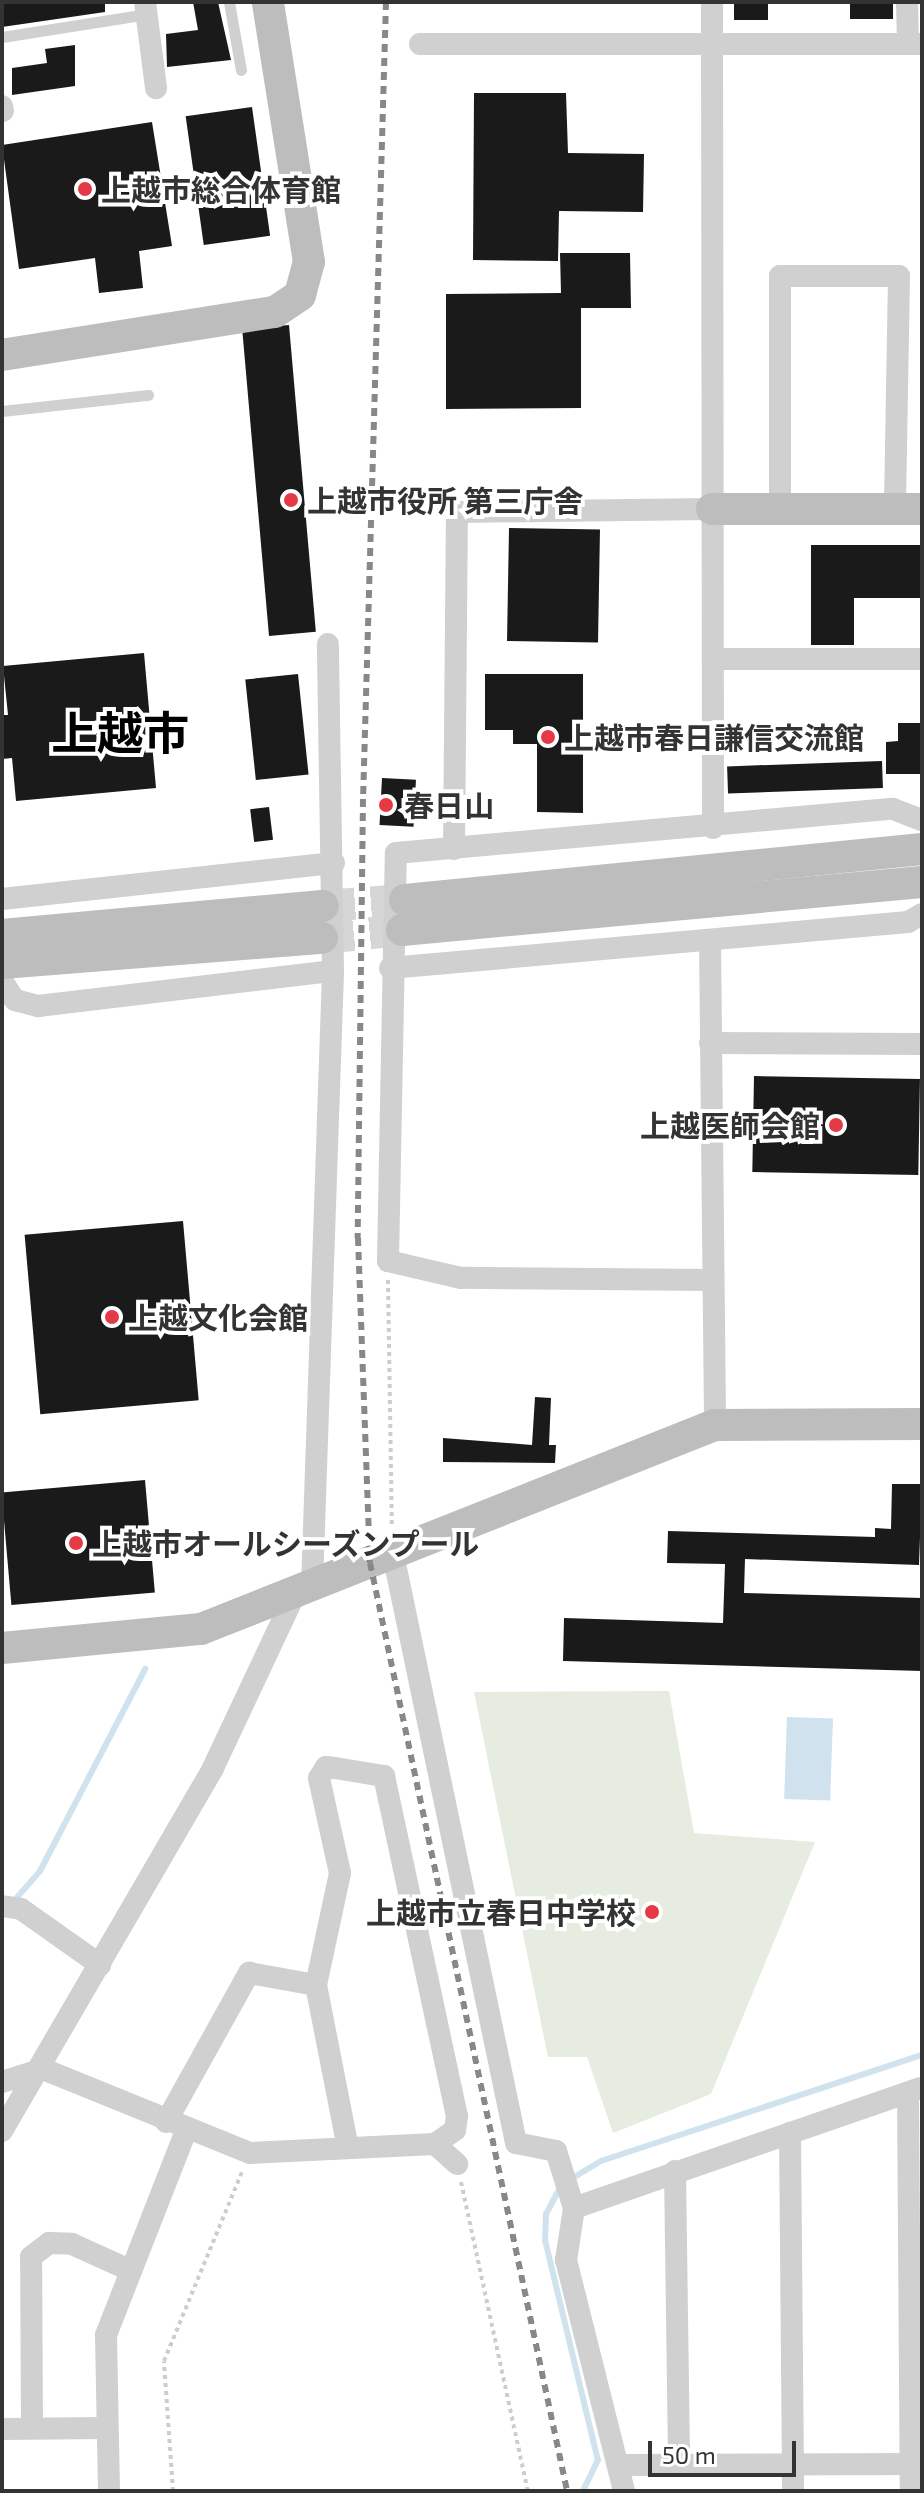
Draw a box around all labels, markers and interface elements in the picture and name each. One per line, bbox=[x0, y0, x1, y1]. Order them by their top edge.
place label: 上越市総合体育館 bbox=[101, 171, 341, 207]
marker: 上越市総合体育館 bbox=[76, 180, 94, 198]
place label: 上越市役所 第三庁舎 bbox=[307, 482, 583, 518]
marker: 上越市役所 第三庁舎 bbox=[282, 491, 300, 509]
district label: 上越市 bbox=[51, 704, 189, 760]
place label: 上越市春日謙信交流館 bbox=[564, 719, 864, 755]
marker: 上越市春日謙信交流館 bbox=[539, 728, 557, 746]
place label: 春日山 bbox=[404, 787, 494, 823]
marker: 春日山 bbox=[375, 794, 397, 816]
place label: 上越医師会館 bbox=[640, 1107, 820, 1143]
marker: 上越医師会館 bbox=[827, 1116, 845, 1134]
place label: 上越文化会館 bbox=[128, 1299, 308, 1335]
marker: 上越文化会館 bbox=[103, 1308, 121, 1326]
place label: 上越市オールシーズンプール bbox=[92, 1525, 482, 1561]
marker: 上越市オールシーズンプール bbox=[67, 1534, 85, 1552]
place label: 上越市立春日中学校 bbox=[366, 1894, 636, 1930]
marker: 上越市立春日中学校 bbox=[643, 1903, 661, 1921]
scale bar bbox=[652, 2425, 800, 2475]
text: 50 m bbox=[662, 2440, 716, 2469]

